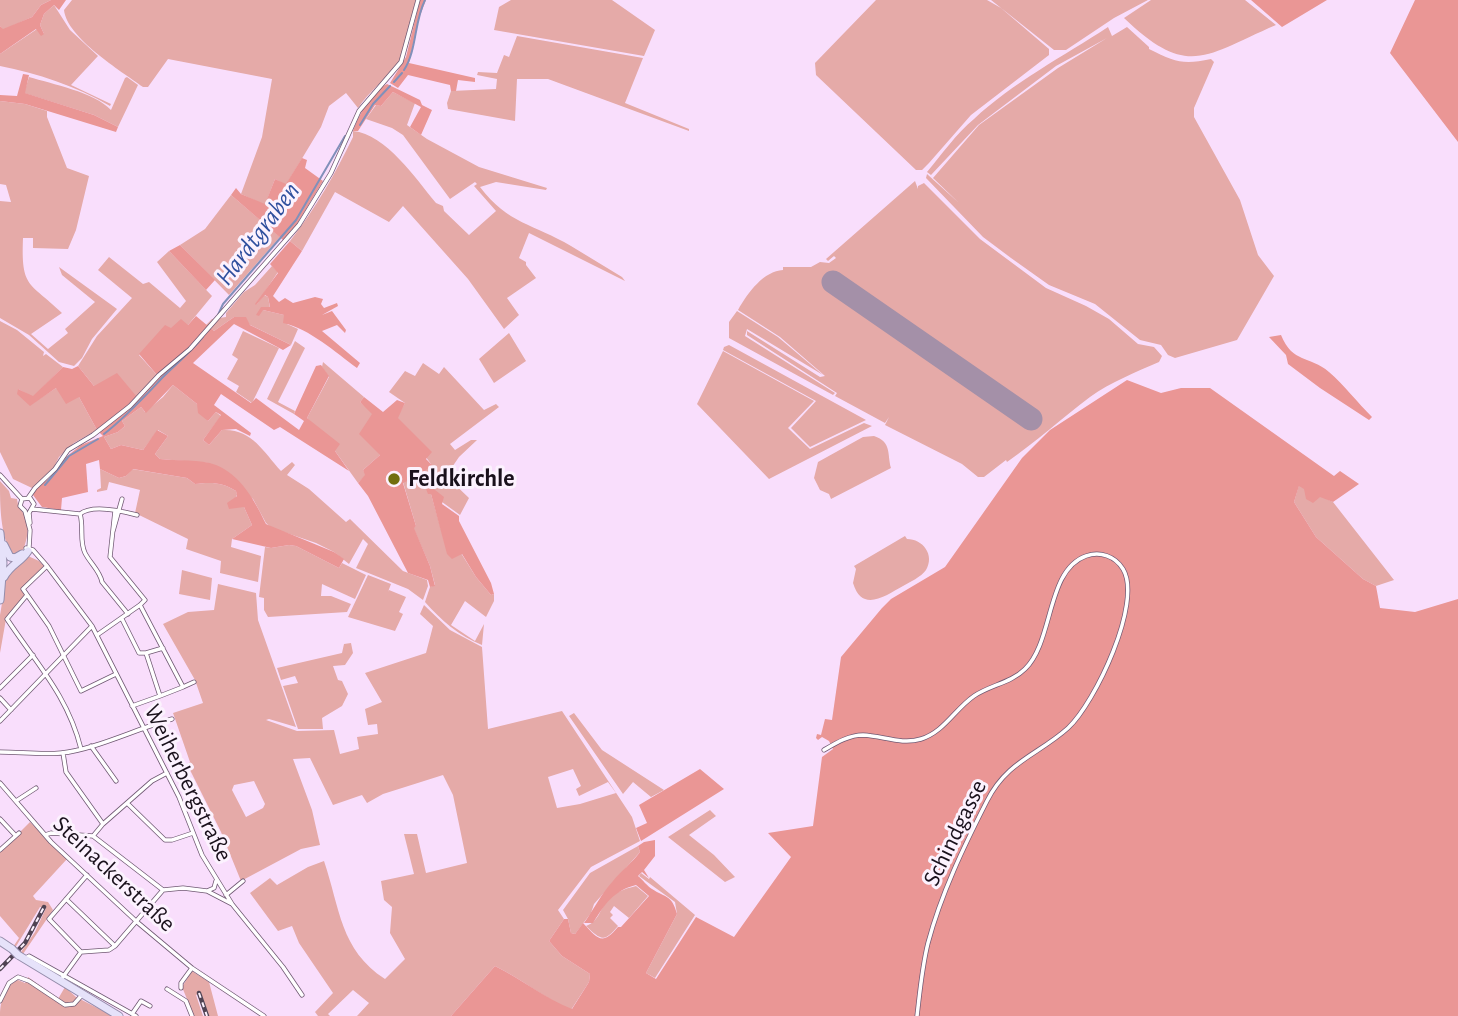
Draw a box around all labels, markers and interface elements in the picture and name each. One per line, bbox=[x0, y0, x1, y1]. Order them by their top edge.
water label: Hardtgraben bbox=[209, 176, 307, 292]
place label: Feldkirchle bbox=[408, 465, 515, 493]
marker: Feldkirchle bbox=[386, 471, 402, 487]
street label: Weiherbergstraße bbox=[138, 700, 238, 866]
street label: Schindgasse bbox=[917, 775, 993, 891]
street label: Steinackerstraße bbox=[47, 810, 181, 938]

